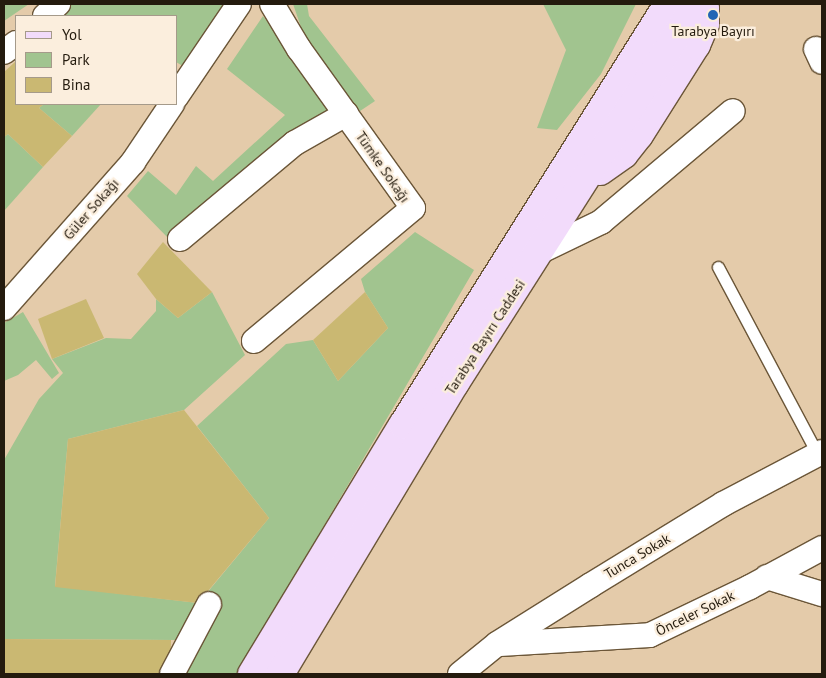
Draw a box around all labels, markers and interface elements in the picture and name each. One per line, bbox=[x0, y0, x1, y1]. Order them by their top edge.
marker: Tarabya Bayırı bbox=[707, 9, 719, 21]
legend bbox=[15, 15, 178, 105]
place label: Tarabya Bayırı bbox=[671, 23, 755, 39]
text: Yol bbox=[62, 25, 82, 44]
text: Park bbox=[62, 50, 90, 69]
text: Bina bbox=[62, 75, 90, 94]
street label: Tümke Sokağı bbox=[352, 128, 414, 206]
street label: Güler Sokağı bbox=[60, 175, 122, 243]
street label: Tarabya Bayırı Caddesi bbox=[442, 276, 528, 398]
street label: Tunca Sokak bbox=[601, 530, 673, 582]
street label: Önceler Sokak bbox=[653, 587, 737, 639]

